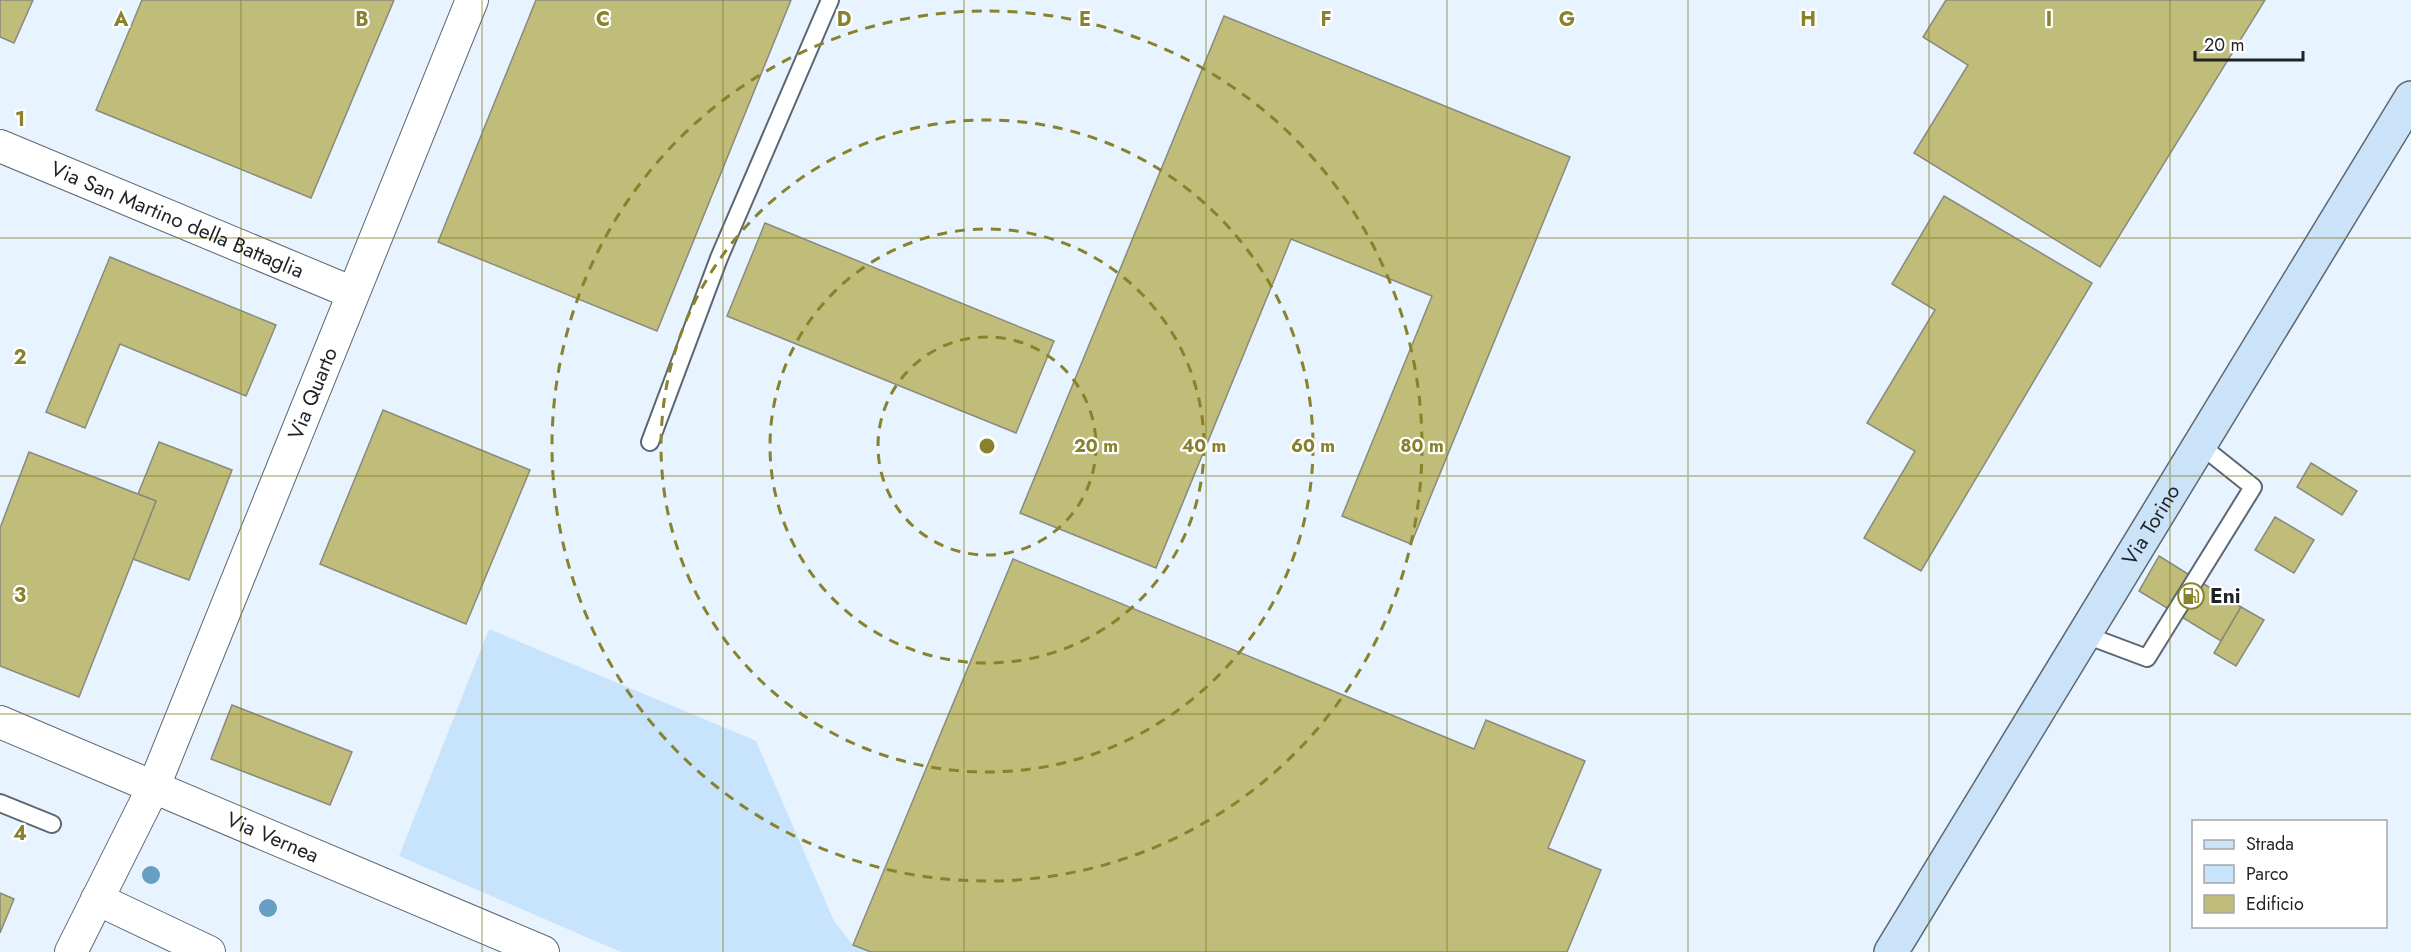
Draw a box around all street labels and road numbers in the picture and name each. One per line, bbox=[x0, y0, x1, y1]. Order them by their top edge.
street label: Via San Martino della Battaglia bbox=[46, 154, 308, 286]
street label: Via Quarto bbox=[281, 343, 345, 444]
street label: Via Torino bbox=[2115, 479, 2187, 571]
street label: Via Vernea bbox=[222, 805, 324, 870]

